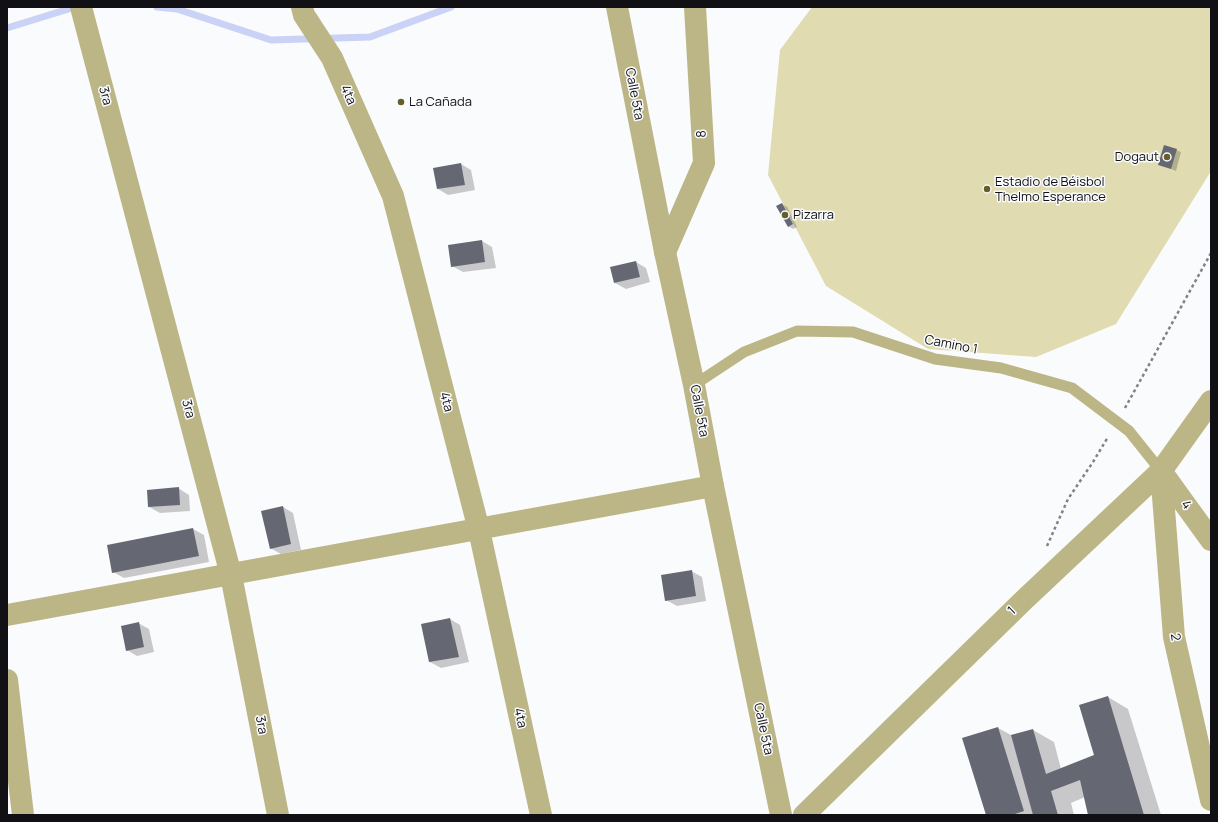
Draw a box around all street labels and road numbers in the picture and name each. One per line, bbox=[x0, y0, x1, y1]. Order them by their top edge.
street label: Calle 5ta bbox=[621, 67, 647, 121]
street label: 4ta bbox=[337, 83, 359, 107]
street label: 3ra bbox=[95, 85, 115, 107]
street label: 8 bbox=[694, 130, 710, 138]
street label: Camino 1 bbox=[923, 332, 979, 358]
street label: Calle 5ta bbox=[686, 384, 712, 438]
street label: 4ta bbox=[436, 390, 456, 414]
street label: 3ra bbox=[178, 398, 198, 420]
street label: 4 bbox=[1177, 497, 1195, 513]
street label: 1 bbox=[1005, 604, 1019, 618]
street label: 2 bbox=[1167, 632, 1183, 642]
street label: Calle 5ta bbox=[750, 702, 776, 756]
street label: 4ta bbox=[510, 707, 530, 729]
street label: 3ra bbox=[252, 714, 270, 736]

